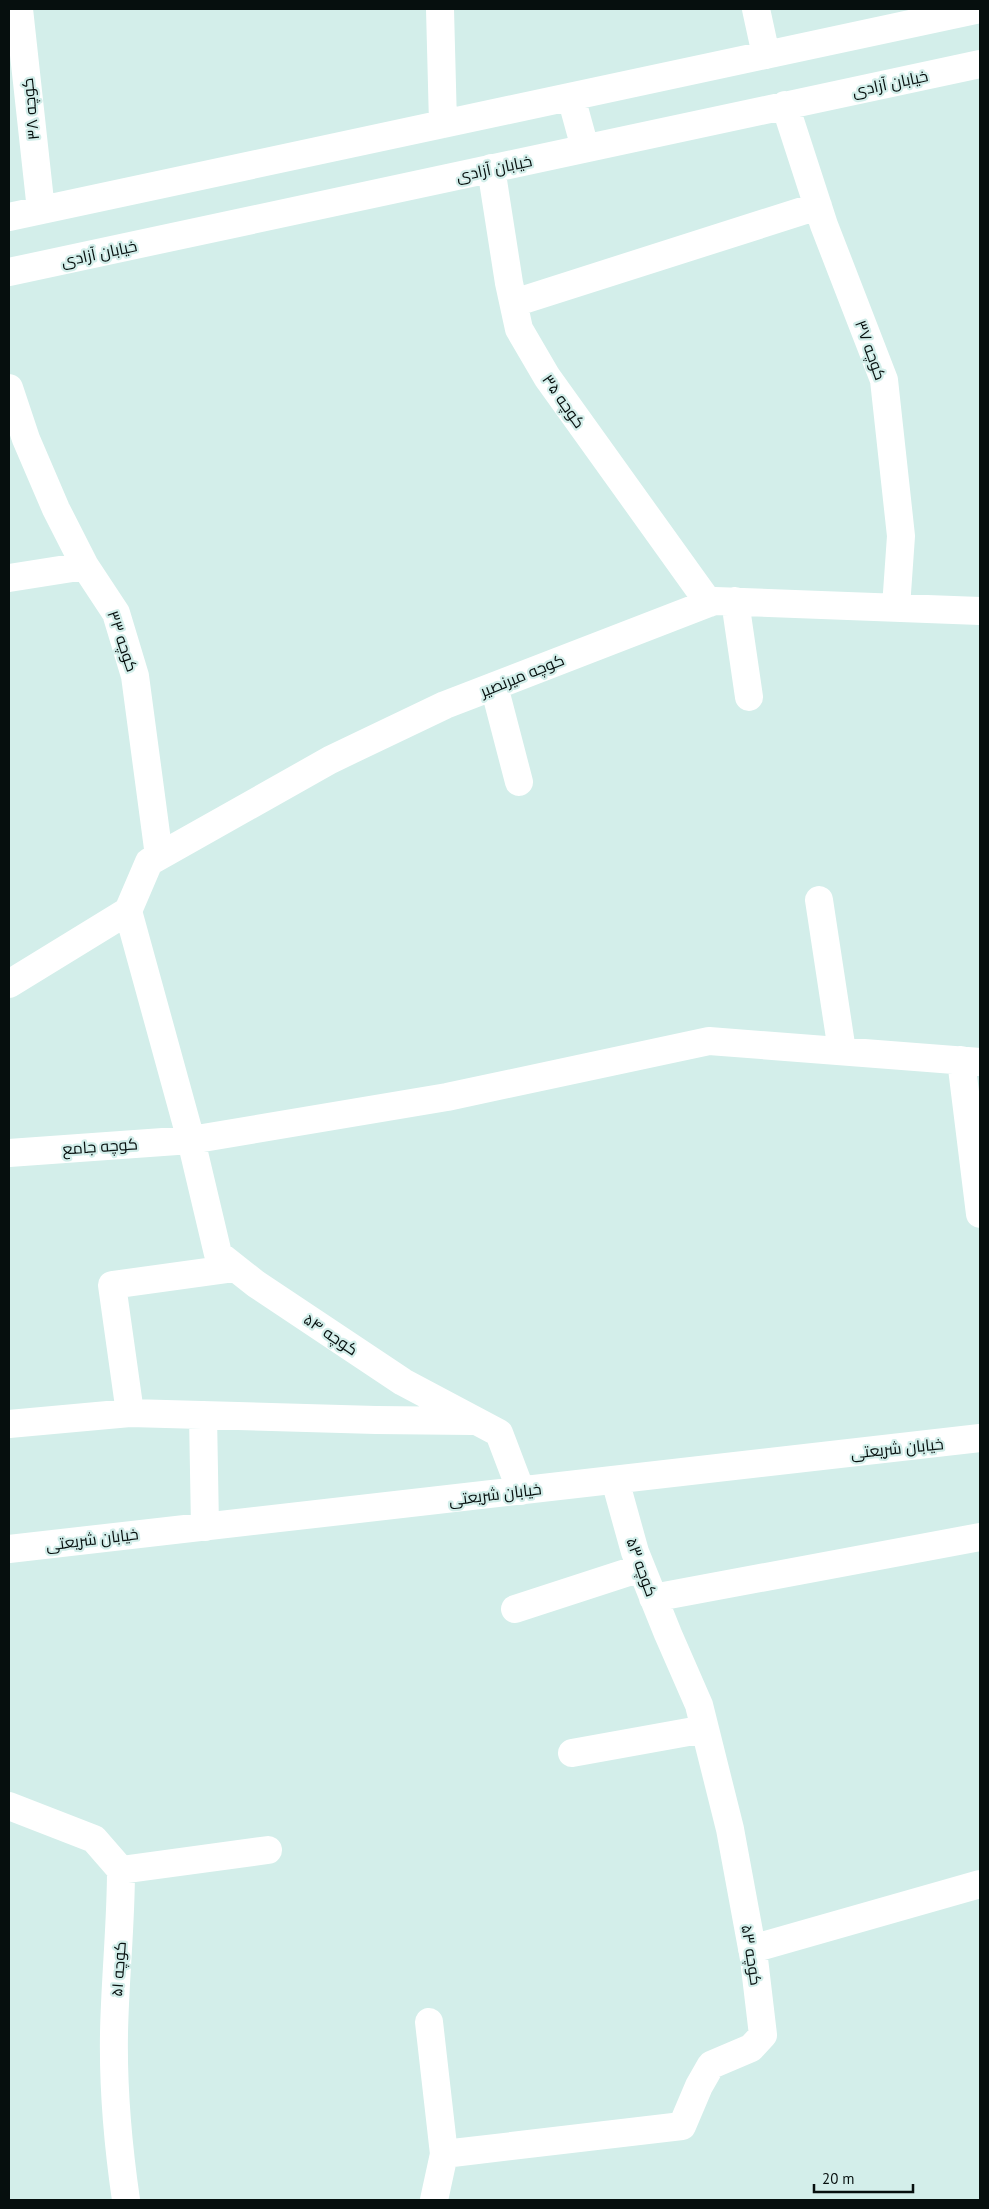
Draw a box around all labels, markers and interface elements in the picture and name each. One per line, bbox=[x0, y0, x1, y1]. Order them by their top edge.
street label: خیابان آزادی bbox=[850, 65, 930, 102]
street label: کوچه ۳۸ bbox=[17, 77, 45, 141]
street label: خیابان آزادی bbox=[454, 150, 534, 187]
street label: خیابان آزادی bbox=[59, 235, 139, 272]
street label: کوچه ۳۷ bbox=[849, 317, 891, 383]
street label: کوچه ۳۵ bbox=[537, 370, 590, 433]
street label: کوچه ۳۳ bbox=[101, 608, 143, 675]
street label: کوچه میرنصیر bbox=[476, 649, 568, 703]
street label: کوچه جامع bbox=[62, 1133, 139, 1161]
street label: کوچه ۵۴ bbox=[299, 1309, 362, 1361]
street label: خیابان شریعتی bbox=[850, 1433, 945, 1464]
street label: خیابان شریعتی bbox=[447, 1478, 543, 1511]
street label: خیابان شریعتی bbox=[44, 1523, 140, 1556]
street label: کوچه ۵۳ bbox=[620, 1535, 662, 1600]
street label: کوچه ۵۳ bbox=[735, 1923, 767, 1987]
street label: کوچه ۵۱ bbox=[106, 1941, 132, 1997]
scale bar bbox=[814, 2162, 913, 2194]
text: 20 m bbox=[822, 2169, 855, 2188]

